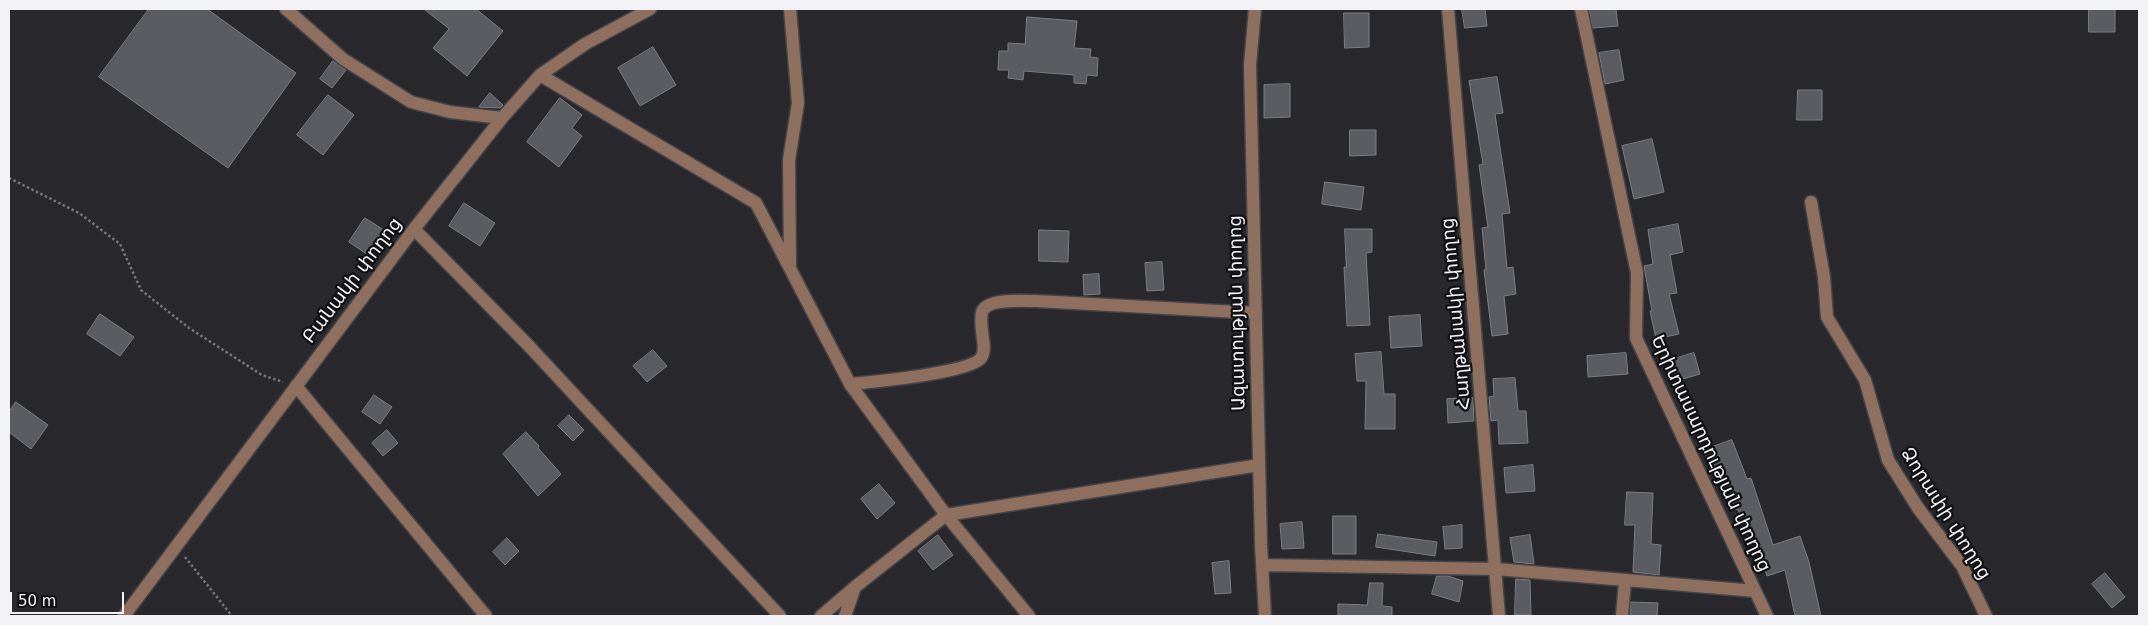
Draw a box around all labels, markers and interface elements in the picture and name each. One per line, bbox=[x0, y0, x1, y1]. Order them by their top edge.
street label: Բանակի փողոց bbox=[299, 214, 407, 348]
street label: Ազատության փողոց bbox=[1225, 215, 1251, 411]
street label: Հաղթանակի փողոց bbox=[1438, 217, 1476, 411]
street label: Երիտասարդության փողոց bbox=[1646, 332, 1774, 576]
street label: Ձորափի փողոց bbox=[1896, 444, 1994, 584]
scale bar bbox=[12, 582, 126, 614]
text: 50 m bbox=[18, 592, 56, 610]

